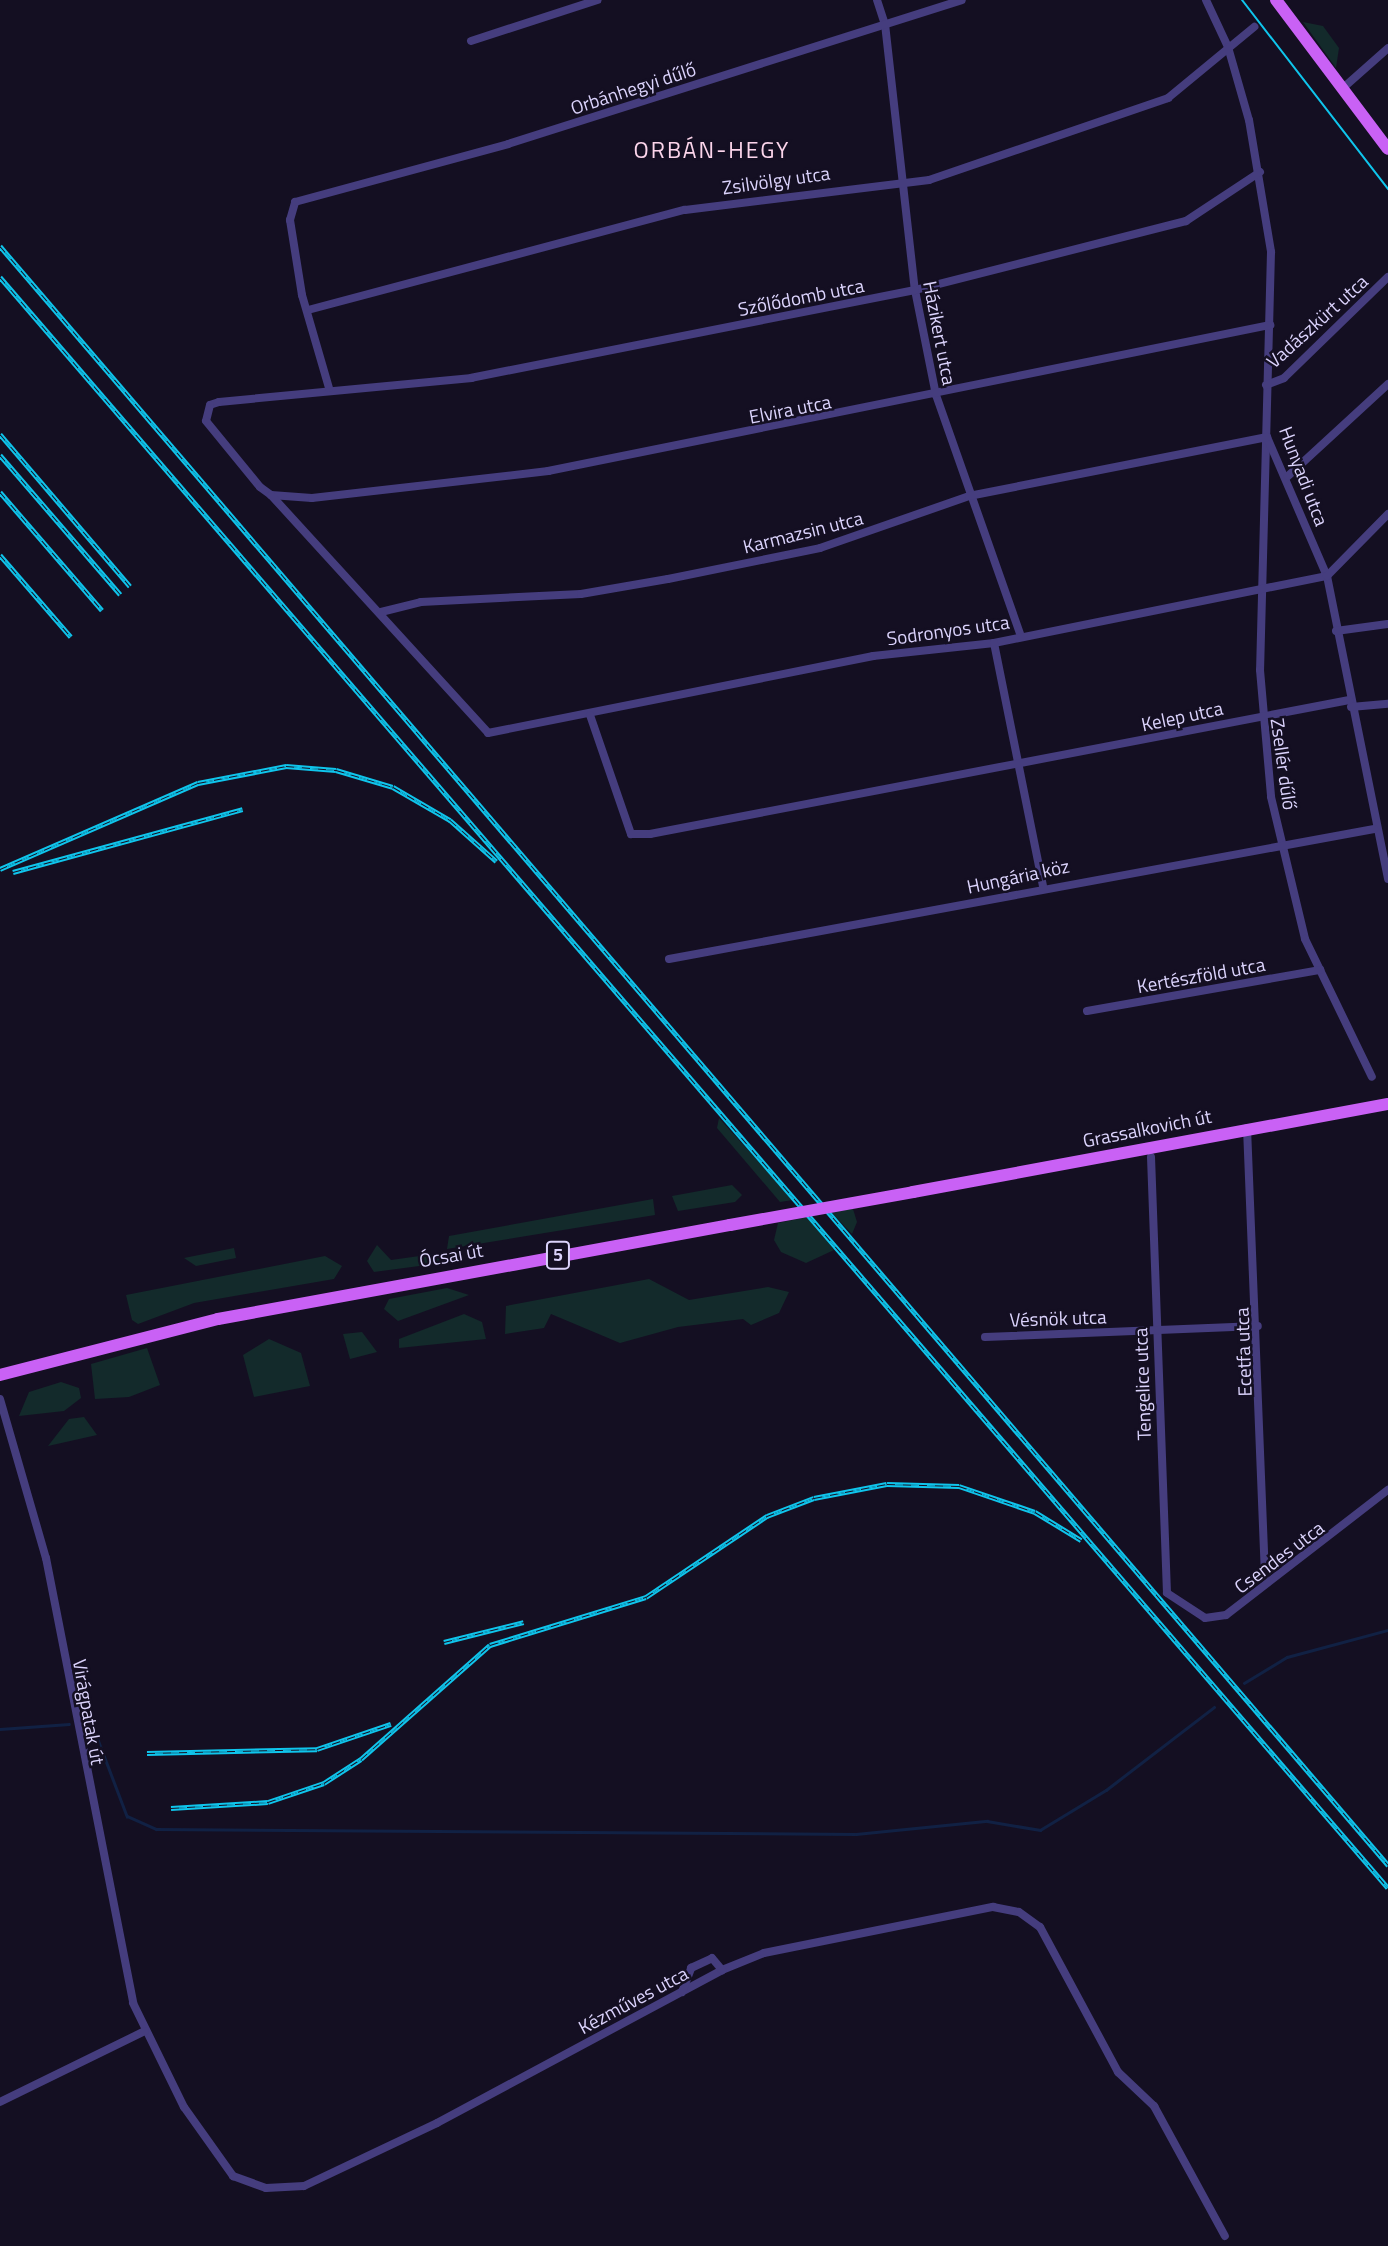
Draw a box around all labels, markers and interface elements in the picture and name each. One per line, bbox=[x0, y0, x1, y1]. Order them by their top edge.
street label: Orbánhegyi dűlő bbox=[567, 57, 699, 119]
district label: ORBÁN-HEGY bbox=[635, 136, 789, 164]
street label: Zsilvölgy utca bbox=[721, 161, 831, 199]
street label: Vadászkürt utca bbox=[1262, 270, 1372, 372]
street label: Szőlődomb utca bbox=[736, 274, 866, 320]
street label: Házikert utca bbox=[919, 279, 961, 387]
street label: Elvira utca bbox=[747, 390, 833, 428]
street label: Hunyadi utca bbox=[1275, 423, 1333, 529]
street label: Karmazsin utca bbox=[741, 506, 865, 558]
street label: Sodronyos utca bbox=[885, 610, 1011, 650]
street label: Kelep utca bbox=[1139, 696, 1225, 736]
street label: Zsellér dűlő bbox=[1266, 717, 1302, 811]
street label: Hungária köz bbox=[965, 854, 1071, 898]
street label: Kertészföld utca bbox=[1135, 953, 1267, 997]
street label: Grassalkovich út bbox=[1081, 1104, 1213, 1152]
street label: Ócsai út bbox=[417, 1238, 485, 1272]
road number: 5 bbox=[546, 1240, 570, 1270]
street label: Vésnök utca bbox=[1009, 1305, 1107, 1331]
street label: Ecetfa utca bbox=[1230, 1307, 1256, 1397]
street label: Tengelice utca bbox=[1129, 1327, 1155, 1441]
street label: Csendes utca bbox=[1230, 1516, 1328, 1598]
street label: Virágpatak út bbox=[68, 1657, 110, 1767]
street label: Kézműves utca bbox=[574, 1962, 692, 2038]

